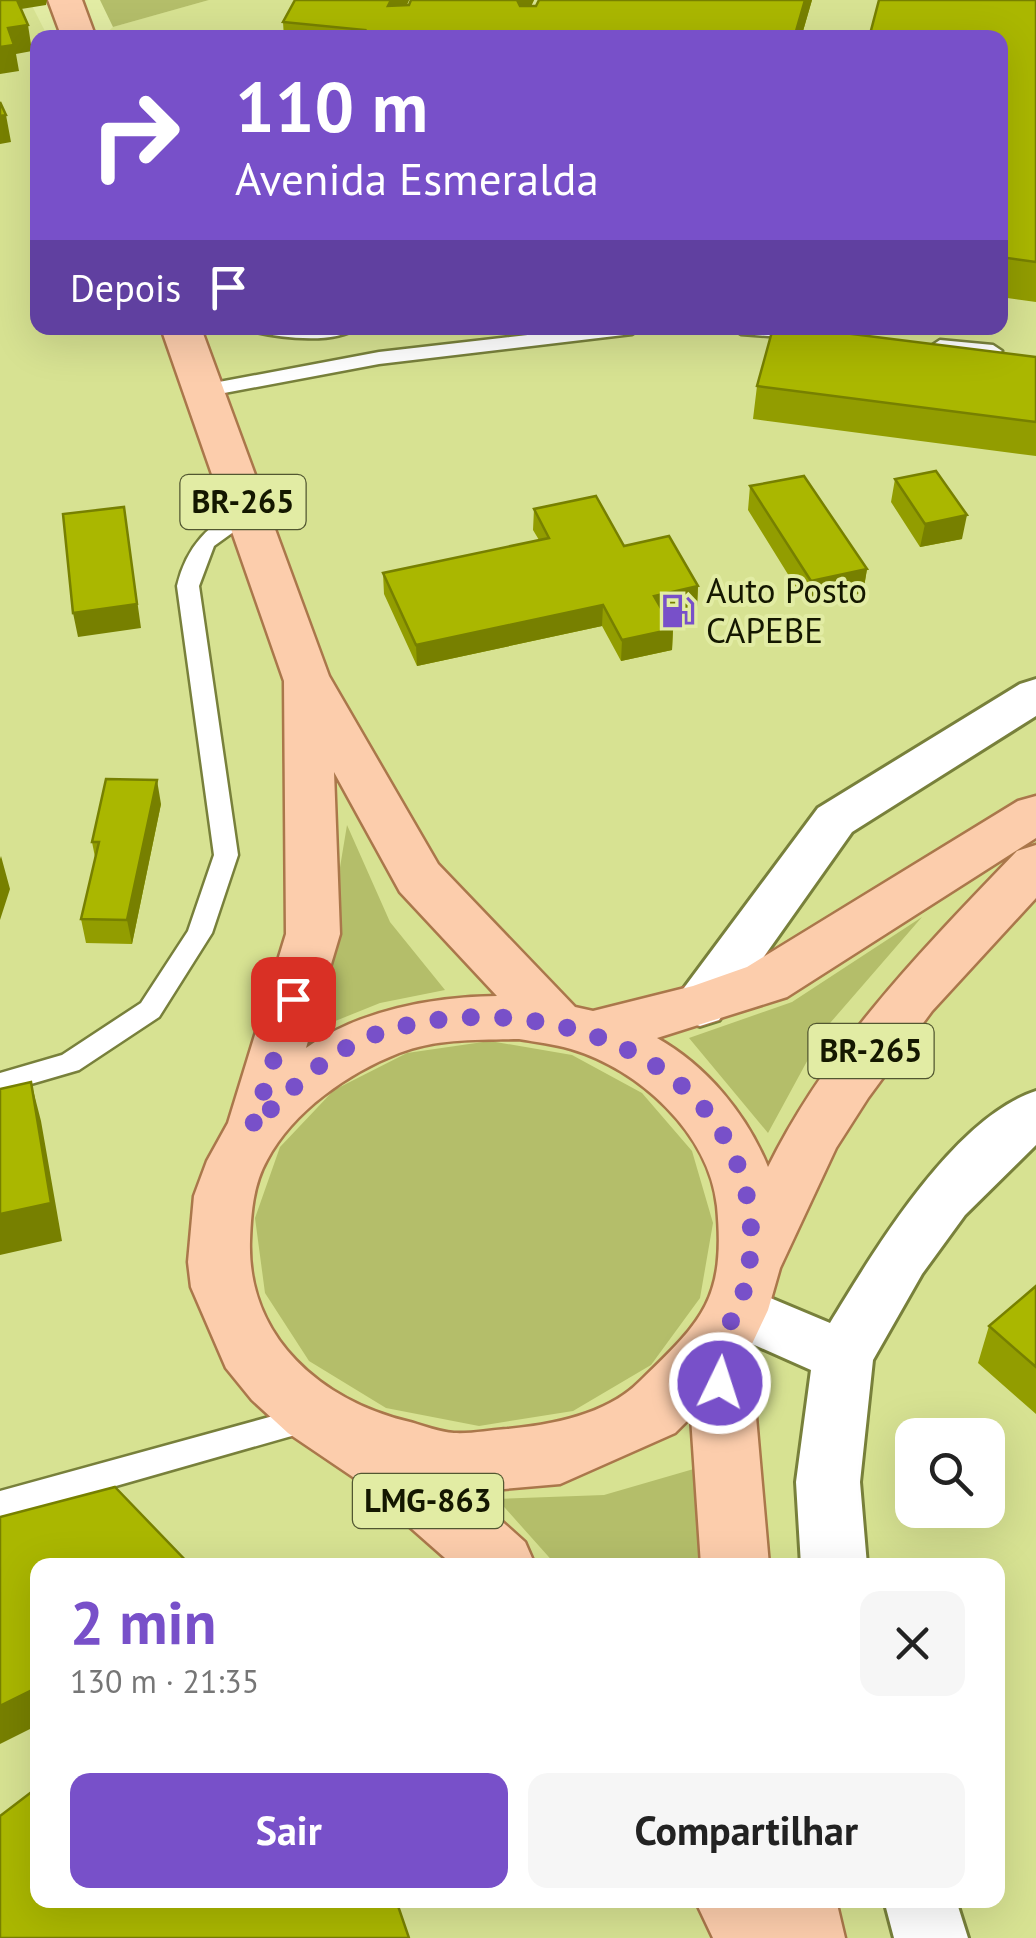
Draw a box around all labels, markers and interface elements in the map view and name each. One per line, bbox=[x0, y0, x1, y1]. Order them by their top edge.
text: 110 m bbox=[235, 61, 428, 151]
icon: right bbox=[70, 70, 200, 200]
text: Avenida Esmeralda bbox=[235, 149, 599, 207]
icon: arrive bbox=[201, 260, 256, 315]
text: Depois bbox=[70, 263, 181, 312]
road number: BR-265 bbox=[180, 475, 306, 529]
place label: Auto Posto CAPEBE bbox=[706, 567, 867, 653]
fuel station icon: Auto Posto CAPEBE bbox=[659, 592, 697, 630]
pin bbox=[251, 957, 336, 1042]
icon: arrive bbox=[266, 972, 321, 1027]
road number: BR-265 bbox=[808, 1024, 934, 1078]
position arrow bbox=[668, 1331, 772, 1435]
map controls bbox=[895, 1418, 1005, 1528]
button: search bbox=[895, 1418, 1005, 1528]
road number: LMG-863 bbox=[353, 1474, 503, 1528]
text: 2 min bbox=[70, 1583, 216, 1661]
button: close bbox=[860, 1591, 965, 1696]
text: 130 m · 21:35 bbox=[70, 1660, 259, 1702]
button: Sair bbox=[70, 1773, 508, 1888]
button: Compartilhar bbox=[528, 1773, 965, 1888]

